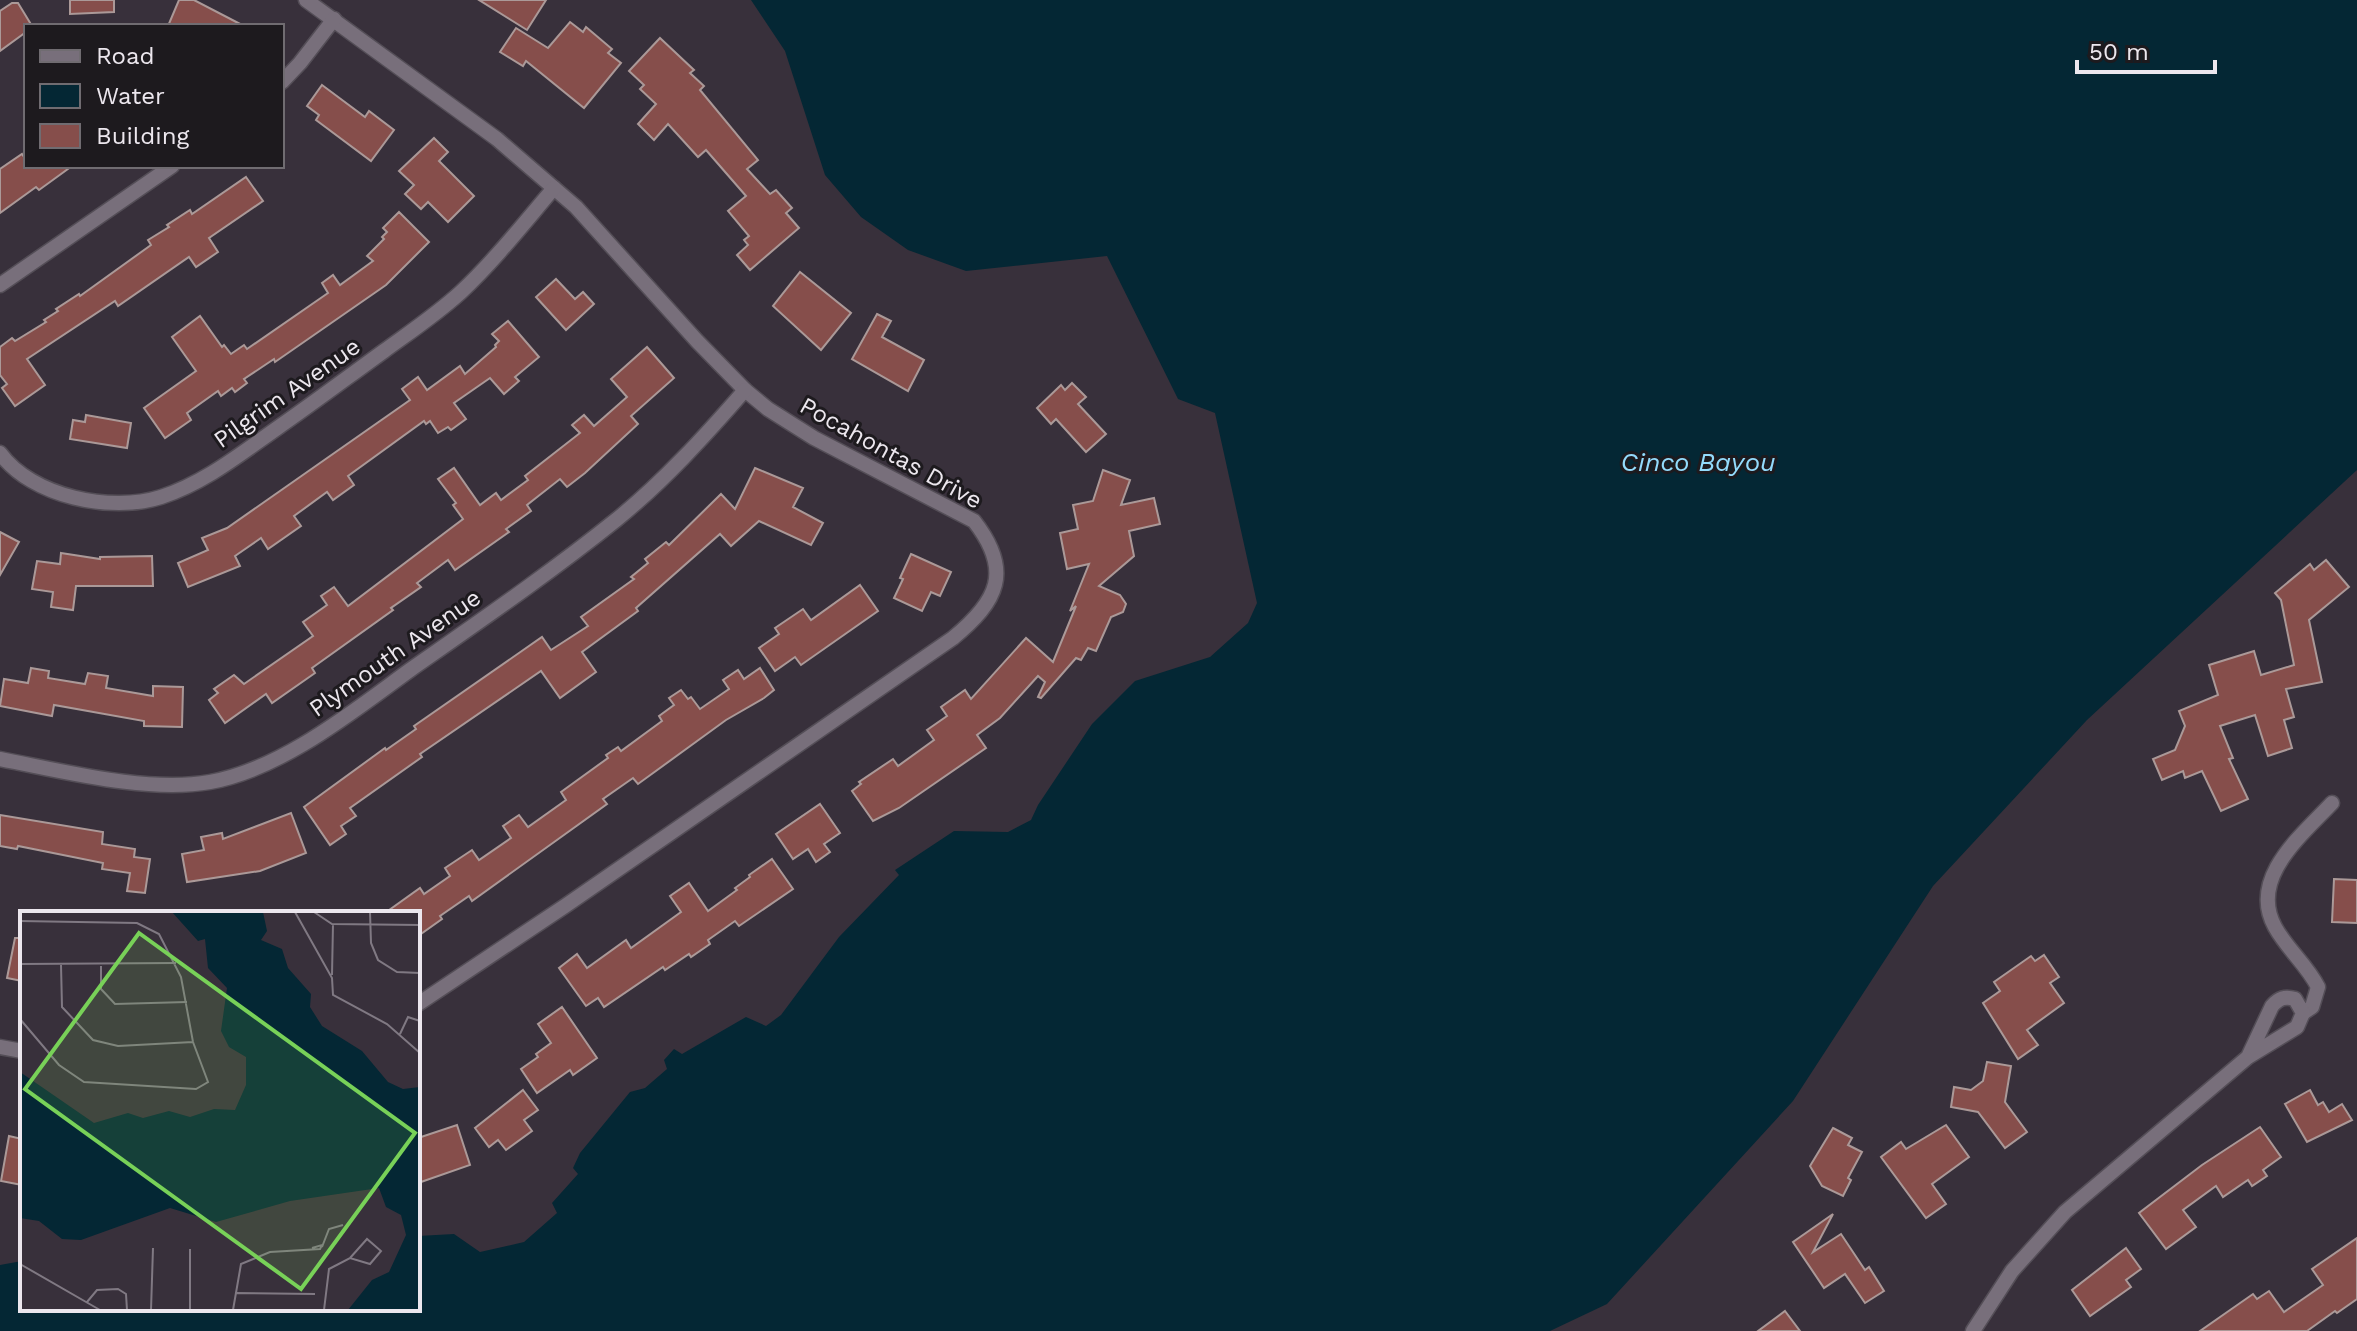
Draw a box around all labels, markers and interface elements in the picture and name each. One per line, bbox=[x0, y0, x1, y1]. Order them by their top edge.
legend bbox=[24, 24, 284, 168]
scale bar bbox=[2077, 24, 2215, 74]
text: 50 m bbox=[2089, 38, 2149, 66]
text: Road bbox=[96, 42, 155, 70]
text: Water bbox=[96, 82, 165, 110]
text: Building bbox=[96, 122, 189, 150]
street label: Pilgrim Avenue bbox=[208, 332, 366, 454]
street label: Pocahontas Drive bbox=[795, 391, 987, 515]
water label: Cinco Bayou bbox=[1620, 447, 1776, 477]
street label: Plymouth Avenue bbox=[304, 583, 486, 723]
inset map bbox=[20, 911, 420, 1311]

